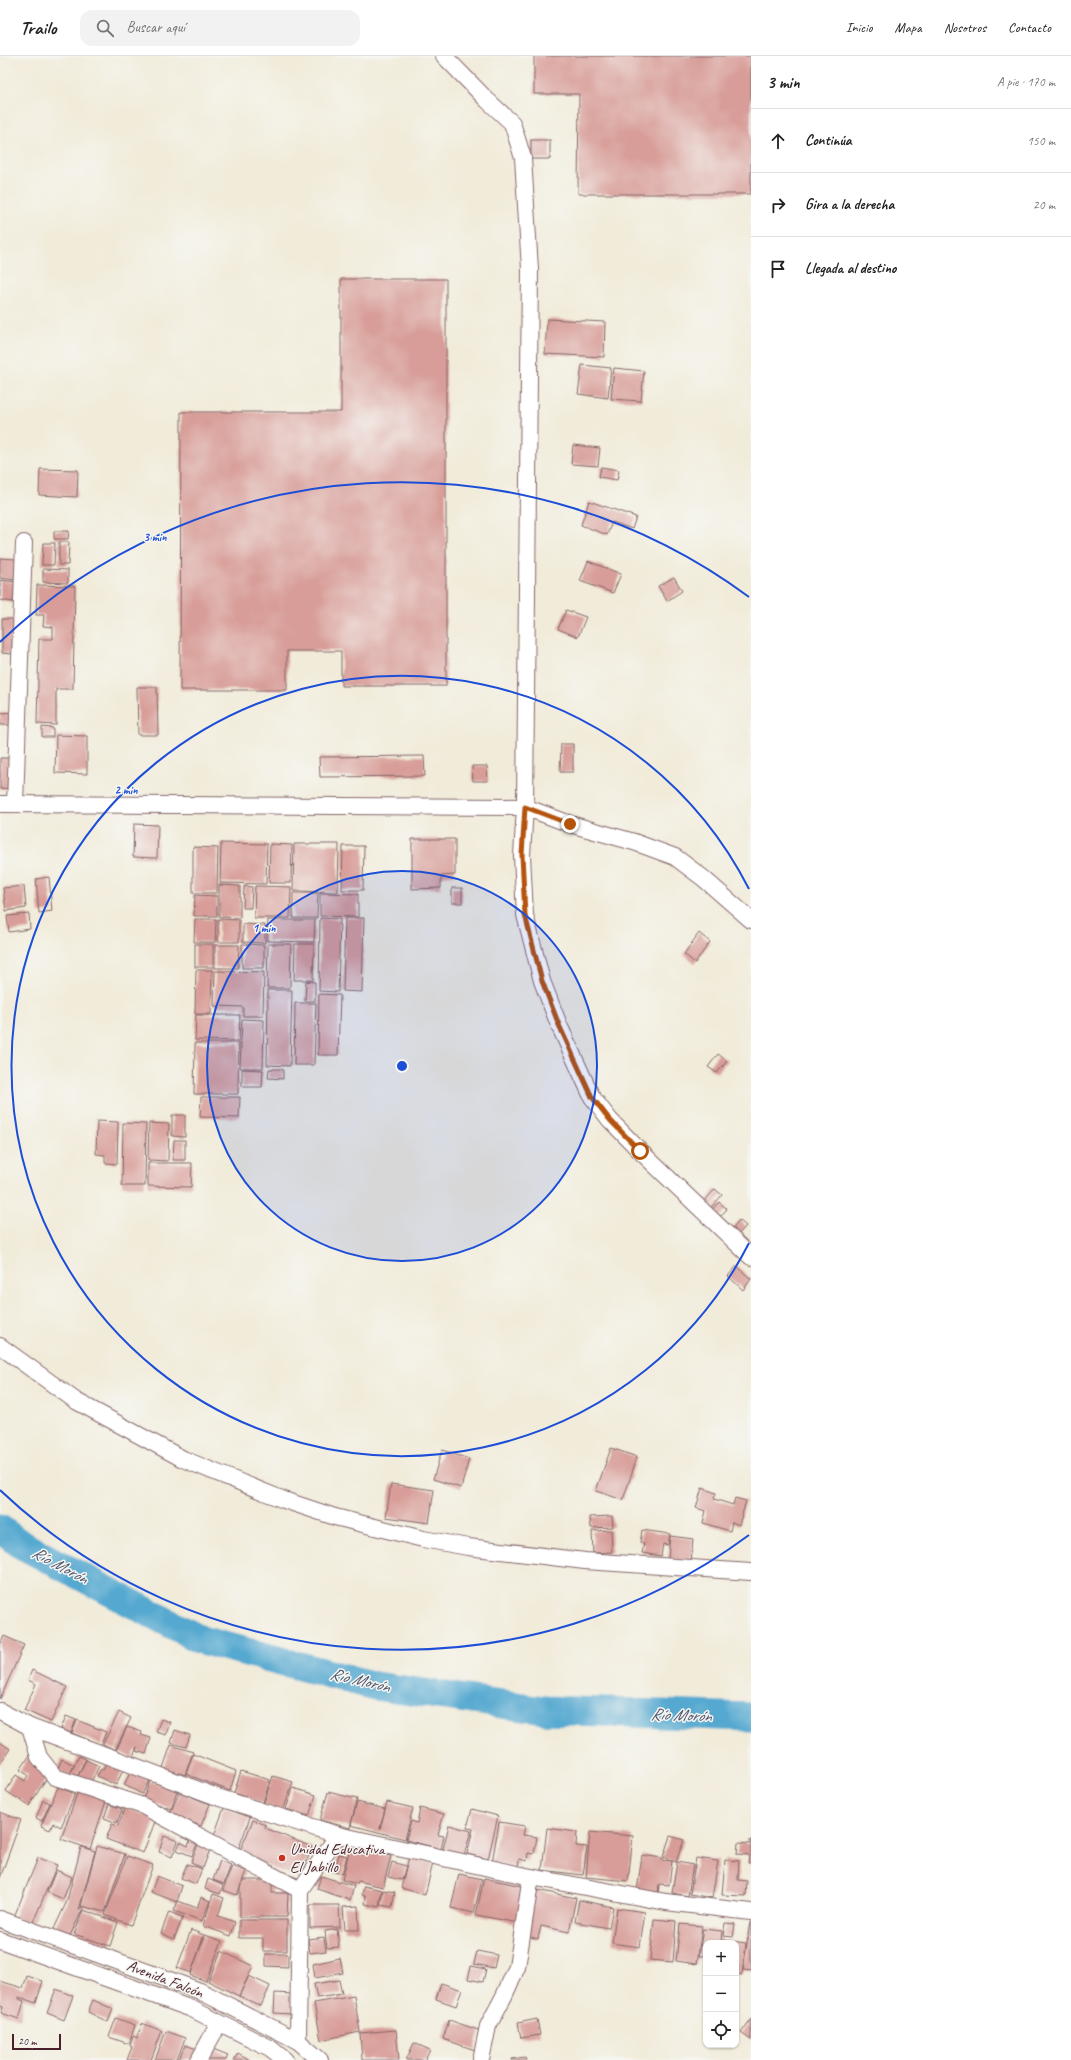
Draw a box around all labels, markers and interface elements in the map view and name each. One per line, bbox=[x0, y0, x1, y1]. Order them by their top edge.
search box bbox=[80, 10, 360, 46]
text: Trailo bbox=[20, 16, 56, 40]
icon: search bbox=[94, 17, 116, 39]
text: Buscar aquí bbox=[126, 18, 185, 37]
text: Inicio bbox=[846, 19, 873, 36]
text: Mapa bbox=[895, 19, 922, 36]
text: Nosotros bbox=[944, 19, 986, 36]
text: Contacto bbox=[1008, 19, 1051, 36]
text: 3 min bbox=[767, 72, 800, 93]
text: A pie · 170 m bbox=[997, 74, 1055, 90]
icon: ahead bbox=[767, 130, 789, 152]
text: Continúa bbox=[805, 131, 852, 150]
text: 150 m bbox=[1027, 133, 1055, 149]
icon: right bbox=[767, 194, 789, 216]
text: Gira a la derecha bbox=[805, 195, 894, 214]
text: 20 m bbox=[1033, 197, 1055, 213]
icon: arrive bbox=[767, 258, 789, 280]
text: Llegada al destino bbox=[805, 259, 896, 278]
text: 3 min bbox=[144, 529, 167, 545]
text: 2 min bbox=[115, 782, 138, 798]
route end bbox=[561, 815, 579, 833]
text: 1 min bbox=[253, 920, 276, 936]
centre of rings bbox=[395, 1059, 409, 1073]
route start bbox=[631, 1142, 649, 1160]
water label: Río Morón bbox=[28, 1542, 93, 1589]
water label: Río Morón bbox=[328, 1663, 393, 1697]
water label: Río Morón bbox=[650, 1703, 713, 1727]
place label: Unidad Educativa El Jabillo bbox=[290, 1839, 386, 1877]
marker: Unidad Educativa El Jabillo bbox=[277, 1853, 287, 1863]
map controls bbox=[703, 1940, 739, 2048]
button: + bbox=[703, 1940, 739, 1976]
street label: Avenida Falcón bbox=[124, 1955, 207, 2003]
button: − bbox=[703, 1976, 739, 2012]
button: locate bbox=[703, 2012, 739, 2048]
scale bar bbox=[12, 2032, 61, 2051]
text: 20 m bbox=[18, 2034, 37, 2048]

